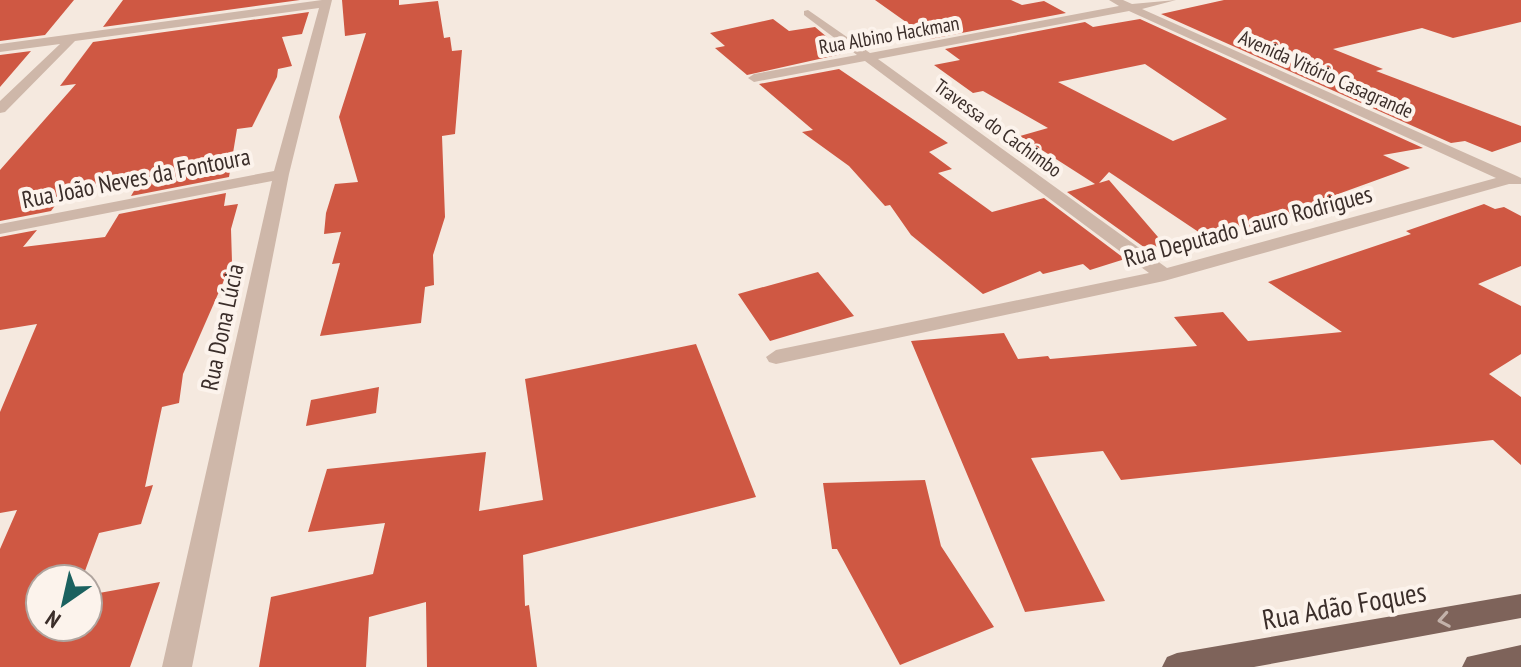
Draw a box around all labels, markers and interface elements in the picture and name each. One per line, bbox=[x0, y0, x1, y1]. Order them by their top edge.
street label: Rua Albino Hackman bbox=[817, 10, 961, 60]
street label: Avenida Vitório Casagrande bbox=[1235, 24, 1417, 124]
street label: Travessa do Cachimbo bbox=[929, 73, 1067, 183]
street label: Rua João Neves da Fontoura bbox=[19, 141, 253, 215]
street label: Rua Deputado Lauro Rodrigues bbox=[1121, 178, 1375, 274]
street label: Rua Dona Lúcia bbox=[193, 261, 251, 393]
north arrow bbox=[24, 563, 104, 643]
street label: Rua Adão Foques bbox=[1259, 572, 1429, 638]
text: N bbox=[40, 605, 66, 635]
one-way arrow bbox=[1437, 610, 1451, 627]

